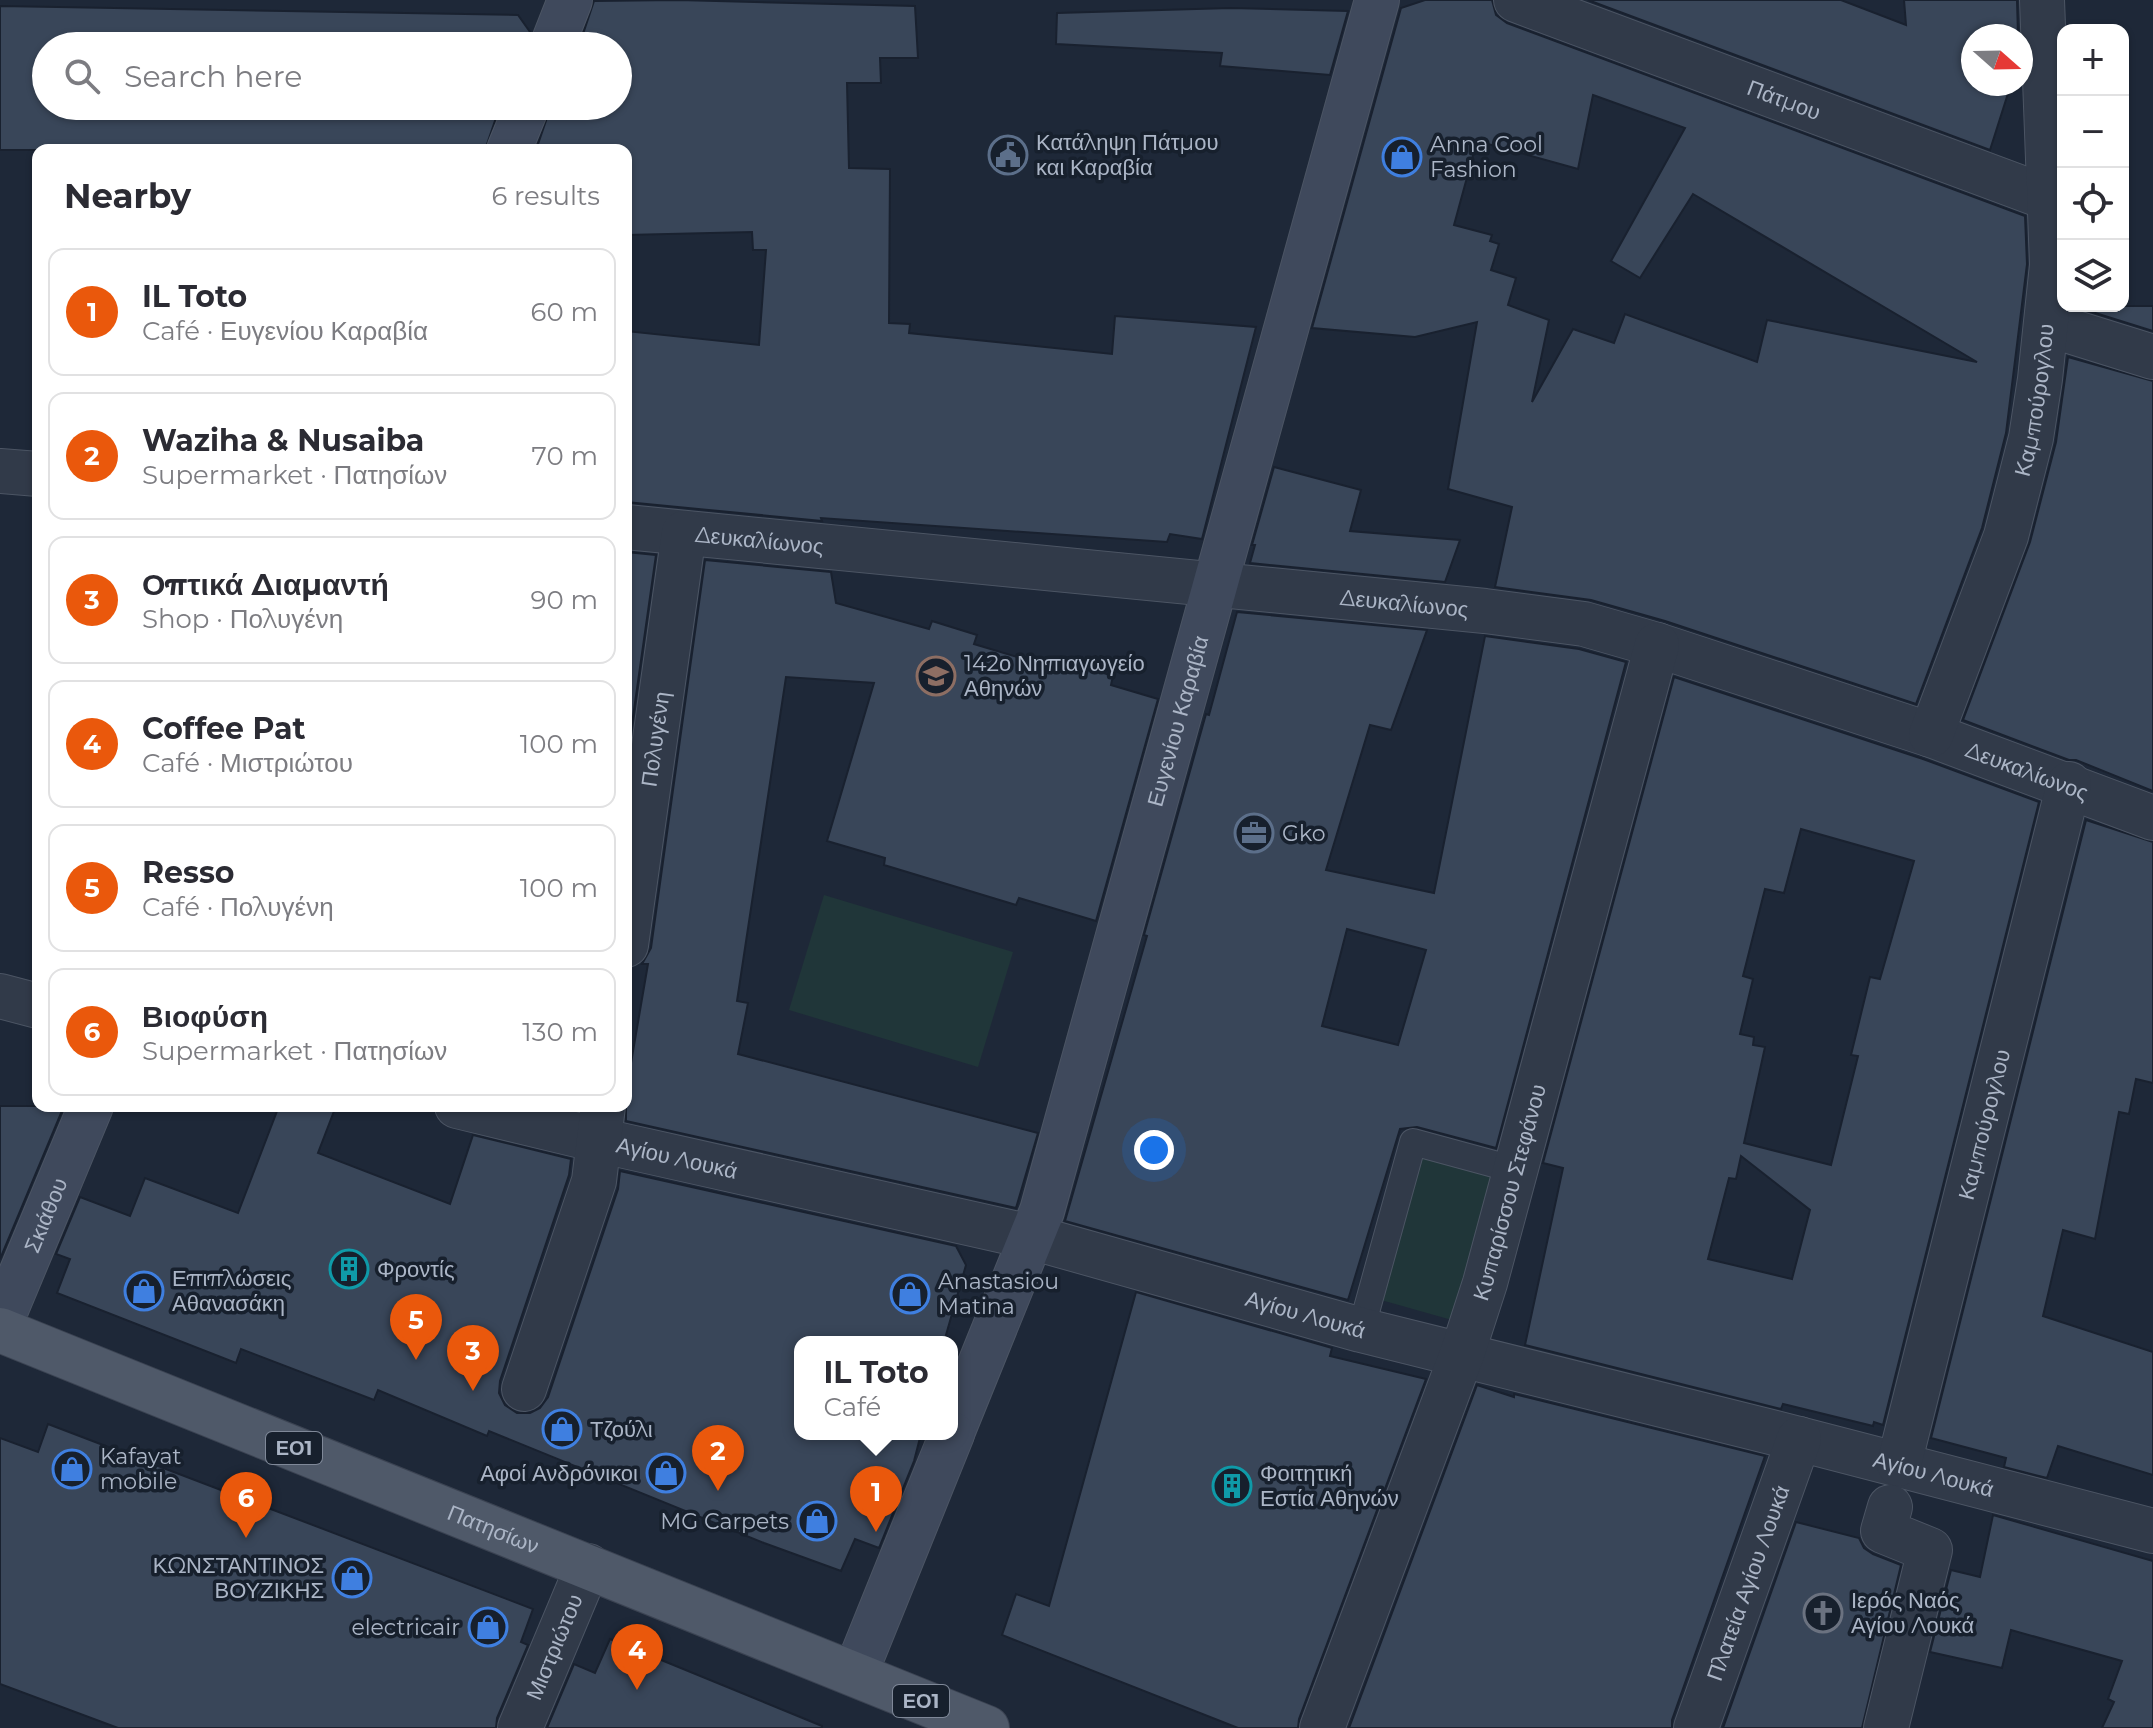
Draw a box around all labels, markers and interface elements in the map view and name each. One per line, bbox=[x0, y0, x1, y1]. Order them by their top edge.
north arrow bbox=[1961, 24, 2033, 96]
map controls bbox=[2057, 24, 2129, 312]
button: + bbox=[2057, 24, 2129, 96]
search box bbox=[32, 32, 632, 120]
icon: search bbox=[60, 54, 104, 98]
text: Search here bbox=[124, 58, 302, 95]
street label: Πάτμου bbox=[1743, 74, 1824, 126]
button: − bbox=[2057, 96, 2129, 168]
place label: Κατάληψη Πάτμου και Καραβία bbox=[1036, 129, 1219, 181]
place label: Anna Cool Fashion bbox=[1430, 131, 1543, 183]
public building icon: Κατάληψη Πάτμου και Καραβία bbox=[987, 134, 1029, 176]
shop icon: Anna Cool Fashion bbox=[1381, 136, 1423, 178]
button: locate bbox=[2057, 168, 2129, 240]
text: Nearby bbox=[64, 175, 191, 217]
text: 6 results bbox=[491, 180, 600, 212]
button: layers bbox=[2057, 240, 2129, 312]
text: IL Toto bbox=[142, 278, 247, 315]
text: 1 bbox=[87, 296, 97, 328]
text: 60 m bbox=[531, 296, 598, 328]
text: Café · Ευγενίου Καραβία bbox=[142, 315, 428, 347]
street label: Καμπούρογλου bbox=[2009, 322, 2060, 479]
text: Waziha & Nusaiba bbox=[142, 422, 424, 459]
text: 2 bbox=[84, 440, 100, 472]
text: 70 m bbox=[532, 440, 598, 472]
text: Supermarket · Πατησίων bbox=[142, 459, 447, 491]
street label: Δευκαλίωνος bbox=[694, 521, 825, 560]
text: Οπτικά Διαμαντή bbox=[142, 566, 389, 603]
text: 3 bbox=[84, 584, 100, 616]
text: 90 m bbox=[531, 584, 598, 616]
street label: Δευκαλίωνος bbox=[1339, 584, 1470, 623]
text: Shop · Πολυγένη bbox=[142, 603, 343, 635]
street label: Ευγενίου Καραβία bbox=[1142, 632, 1215, 810]
place label: 142ο Νηπιαγωγείο Αθηνών bbox=[964, 650, 1145, 702]
school or university icon: 142ο Νηπιαγωγείο Αθηνών bbox=[915, 655, 957, 697]
street label: Πολυγένη bbox=[635, 690, 676, 789]
text: Coffee Pat bbox=[142, 710, 306, 747]
text: 4 bbox=[83, 728, 101, 760]
text: 100 m bbox=[520, 728, 598, 760]
street label: Δευκαλίωνος bbox=[1962, 736, 2092, 807]
text: Café · Μιστριώτου bbox=[142, 747, 353, 779]
office icon: Gko bbox=[1233, 812, 1275, 854]
place label: Gko bbox=[1282, 820, 1326, 847]
text: Resso bbox=[142, 854, 235, 891]
text: 5 bbox=[84, 872, 100, 904]
text: 100 m bbox=[520, 872, 598, 904]
text: Café · Πολυγένη bbox=[142, 891, 334, 923]
text: Βιοφύση bbox=[142, 998, 268, 1035]
text: 6 bbox=[84, 1016, 100, 1048]
text: 130 m bbox=[522, 1016, 598, 1048]
text: Supermarket · Πατησίων bbox=[142, 1035, 447, 1067]
street label: Καμπούρογλου bbox=[1953, 1046, 2016, 1203]
street label: Κυπαρίσσου Στεφάνου bbox=[1467, 1081, 1552, 1304]
your location bbox=[1134, 1130, 1174, 1170]
street label: Αγίου Λουκά bbox=[614, 1132, 740, 1185]
street label: Σκιάθου bbox=[18, 1174, 74, 1257]
building icon: Φροντίς bbox=[328, 1248, 370, 1290]
place label: Φροντίς bbox=[377, 1256, 454, 1283]
place label: Επιπλώσεις Αθανασάκη bbox=[172, 1265, 291, 1317]
place label: Anastasiou Matina bbox=[938, 1268, 1059, 1320]
shop icon: Επιπλώσεις Αθανασάκη bbox=[123, 1270, 165, 1312]
shop icon: Anastasiou Matina bbox=[889, 1273, 931, 1315]
street label: Αγίου Λουκά bbox=[1242, 1285, 1369, 1345]
pin: 5 bbox=[390, 1294, 442, 1360]
pin: 3 bbox=[447, 1325, 499, 1391]
popup bbox=[794, 1336, 958, 1440]
text: IL Toto bbox=[823, 1354, 929, 1391]
text: Café bbox=[823, 1391, 881, 1423]
shop icon: Τζούλι bbox=[541, 1408, 583, 1450]
place label: Τζούλι bbox=[590, 1416, 653, 1443]
pin: 2 bbox=[692, 1425, 744, 1491]
road number: ΕΟ1 bbox=[266, 1432, 322, 1464]
place label: Kafayat mobile bbox=[100, 1443, 182, 1495]
street label: Αγίου Λουκά bbox=[1870, 1446, 1997, 1503]
shop icon: Kafayat mobile bbox=[51, 1448, 93, 1490]
shop icon: Αφοί Ανδρόνικοι bbox=[645, 1452, 687, 1494]
place label: Αφοί Ανδρόνικοι bbox=[480, 1460, 638, 1487]
place label: Φοιτητική Εστία Αθηνών bbox=[1260, 1460, 1399, 1512]
building icon: Φοιτητική Εστία Αθηνών bbox=[1211, 1465, 1253, 1507]
pin: 1 bbox=[850, 1466, 902, 1532]
pin: 6 bbox=[220, 1472, 272, 1538]
street label: Πλατεία Αγίου Λουκά bbox=[1701, 1481, 1796, 1685]
street label: Πατησίων bbox=[444, 1499, 543, 1560]
shop icon: MG Carpets bbox=[796, 1500, 838, 1542]
place label: MG Carpets bbox=[660, 1508, 789, 1535]
place label: ΚΩΝΣΤΑΝΤΙΝΟΣ ΒΟΥΖΙΚΗΣ bbox=[153, 1552, 324, 1604]
shop icon: ΚΩΝΣΤΑΝΤΙΝΟΣ ΒΟΥΖΙΚΗΣ bbox=[331, 1557, 373, 1599]
place label: Ιερός Ναός Αγίου Λουκά bbox=[1851, 1587, 1975, 1639]
street label: Μιστριώτου bbox=[520, 1590, 589, 1704]
church icon: Ιερός Ναός Αγίου Λουκά bbox=[1802, 1592, 1844, 1634]
shop icon: electricair bbox=[467, 1606, 509, 1648]
place label: electricair bbox=[351, 1614, 460, 1641]
pin: 4 bbox=[611, 1624, 663, 1690]
road number: ΕΟ1 bbox=[893, 1685, 949, 1717]

